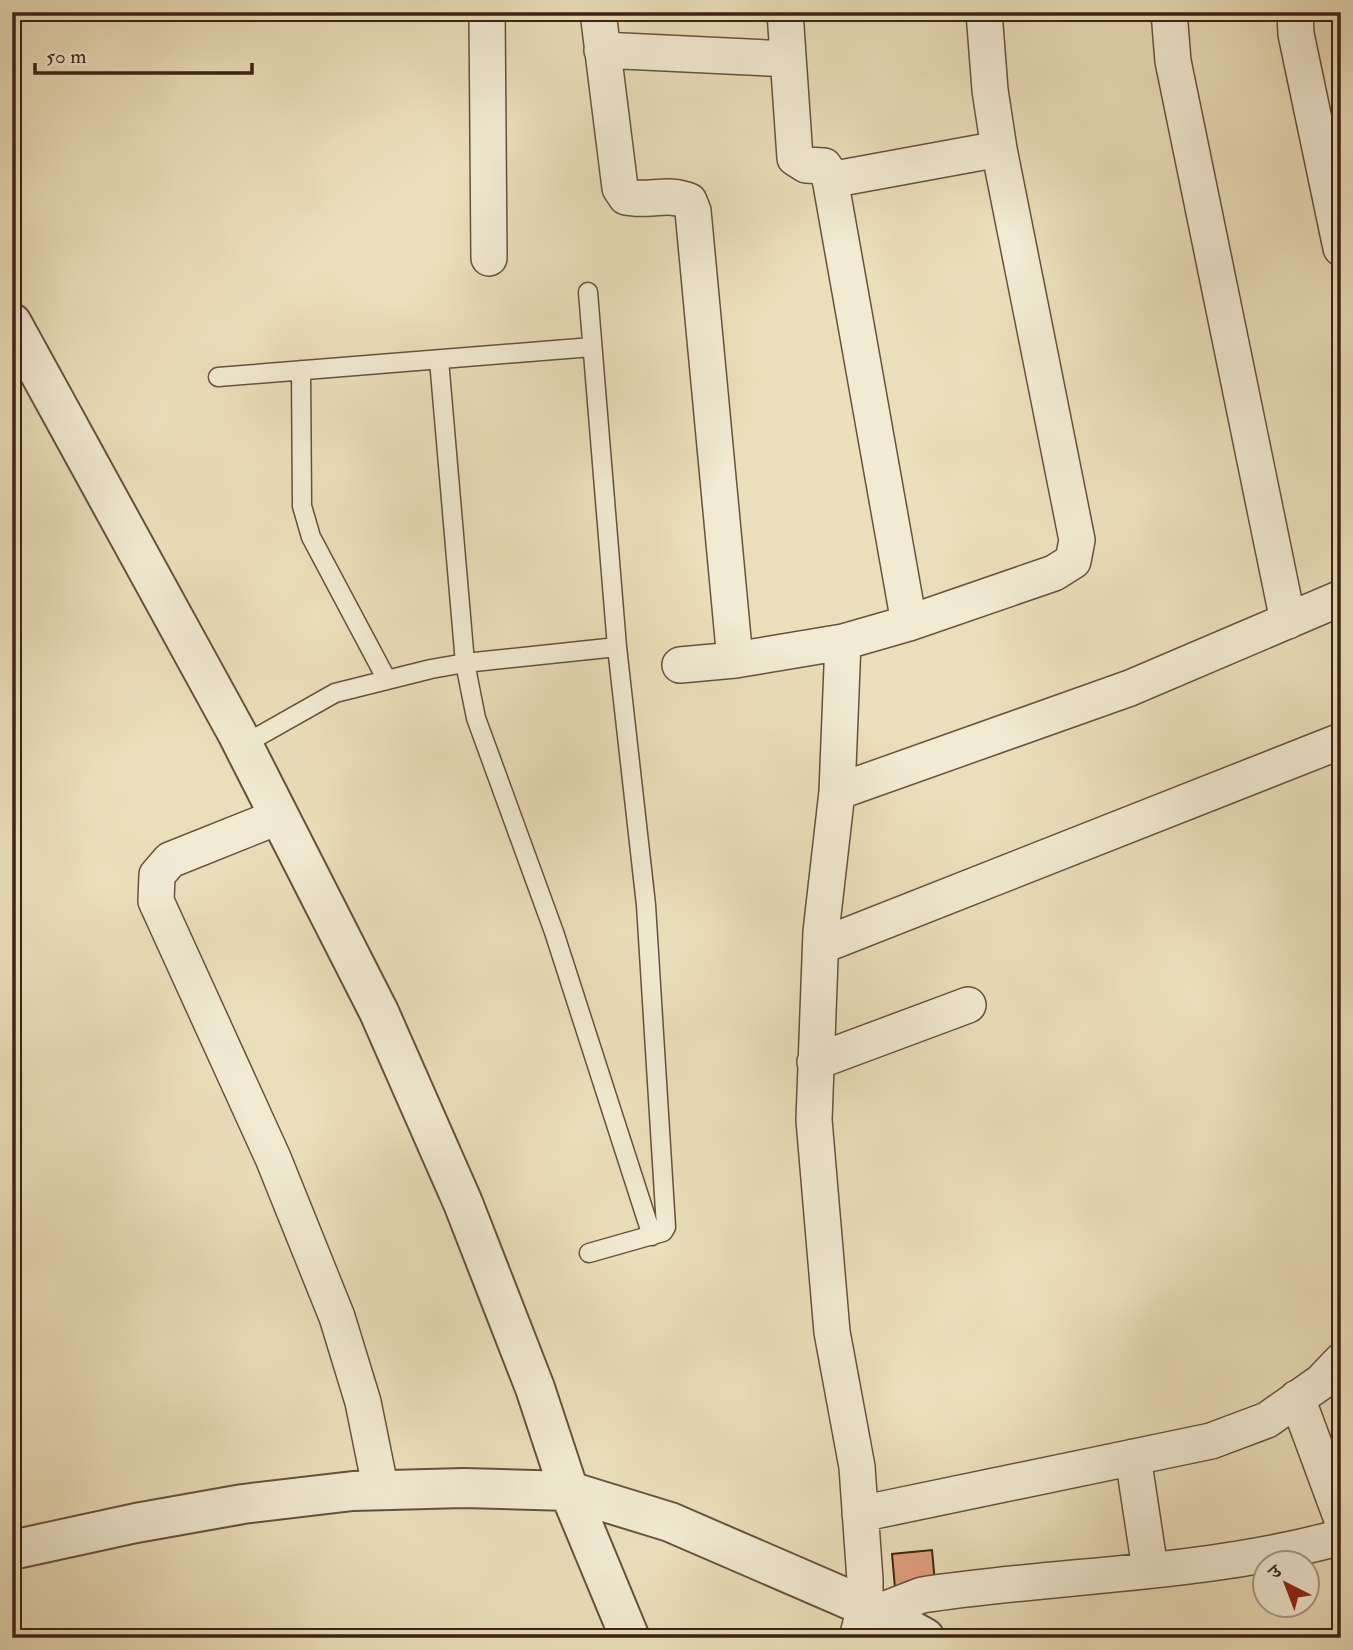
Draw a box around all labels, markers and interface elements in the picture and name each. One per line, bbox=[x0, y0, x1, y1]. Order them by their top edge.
scale bar bbox=[35, 32, 252, 76]
text: 50 m bbox=[46, 43, 87, 70]
north arrow bbox=[1252, 1548, 1322, 1618]
text: उ bbox=[1262, 1559, 1288, 1586]

